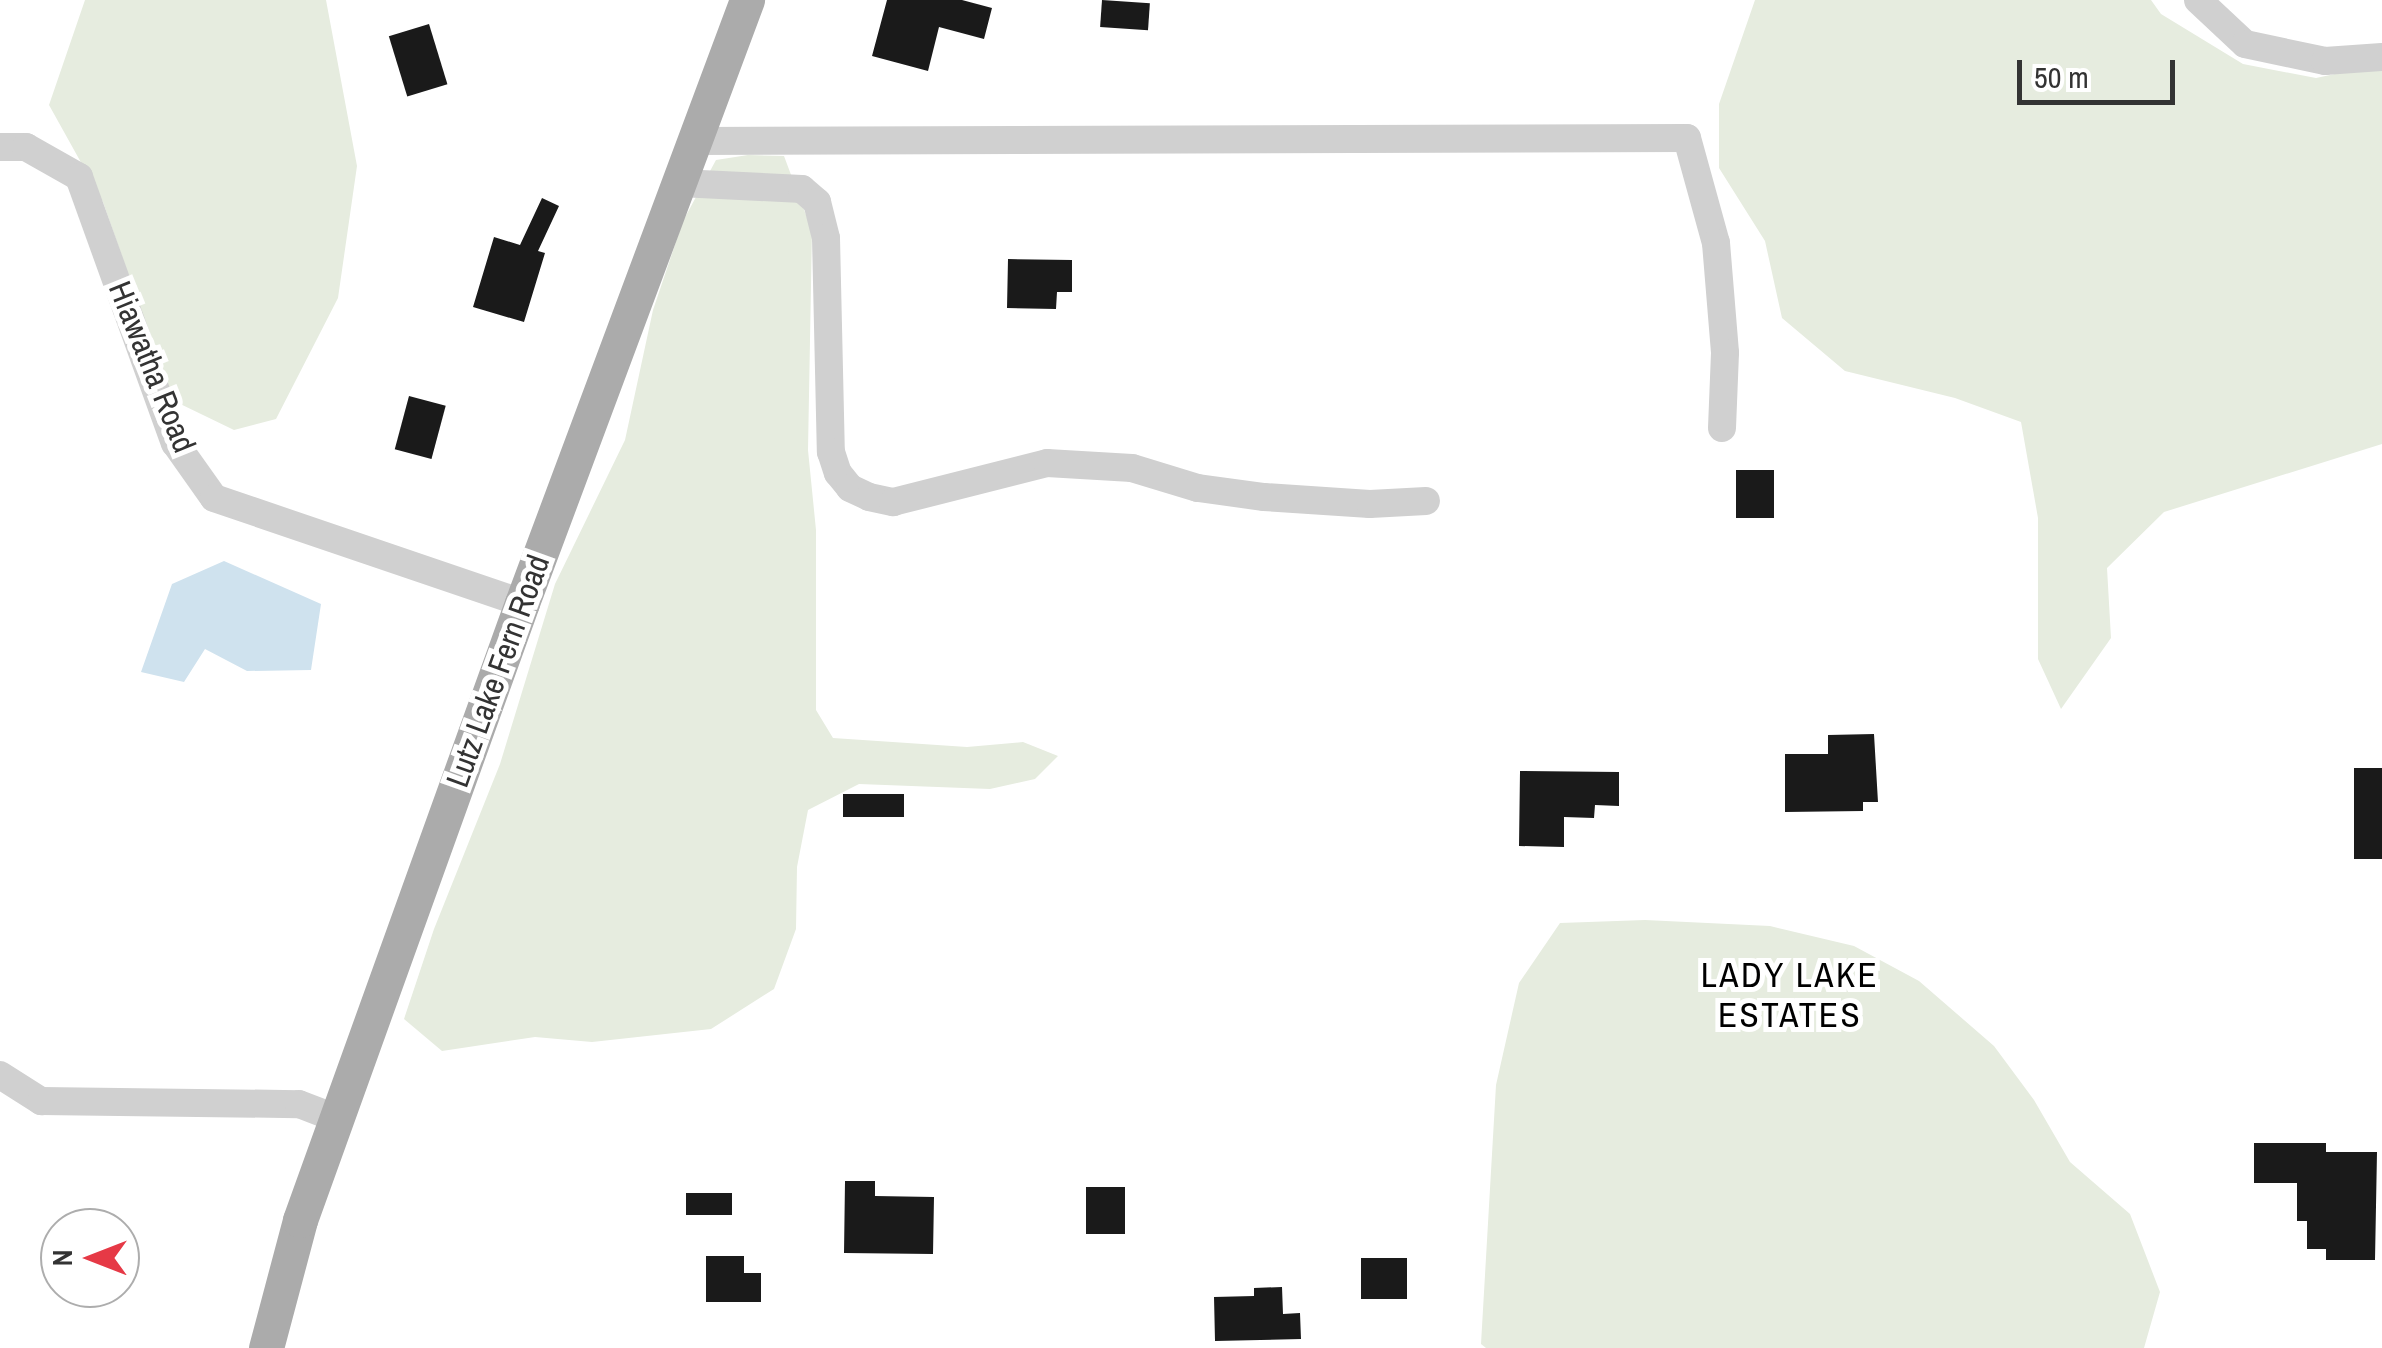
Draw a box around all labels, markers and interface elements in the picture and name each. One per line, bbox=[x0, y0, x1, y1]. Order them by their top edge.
scale bar bbox=[2022, 40, 2180, 102]
text: 50 m bbox=[2034, 57, 2089, 97]
street label: Hiawatha Road bbox=[100, 276, 204, 458]
street label: Lutz Lake Fern Road bbox=[438, 550, 558, 792]
district label: LADY LAKE ESTATES bbox=[1701, 954, 1879, 1036]
north arrow bbox=[40, 1208, 140, 1308]
text: N bbox=[43, 1250, 81, 1266]

